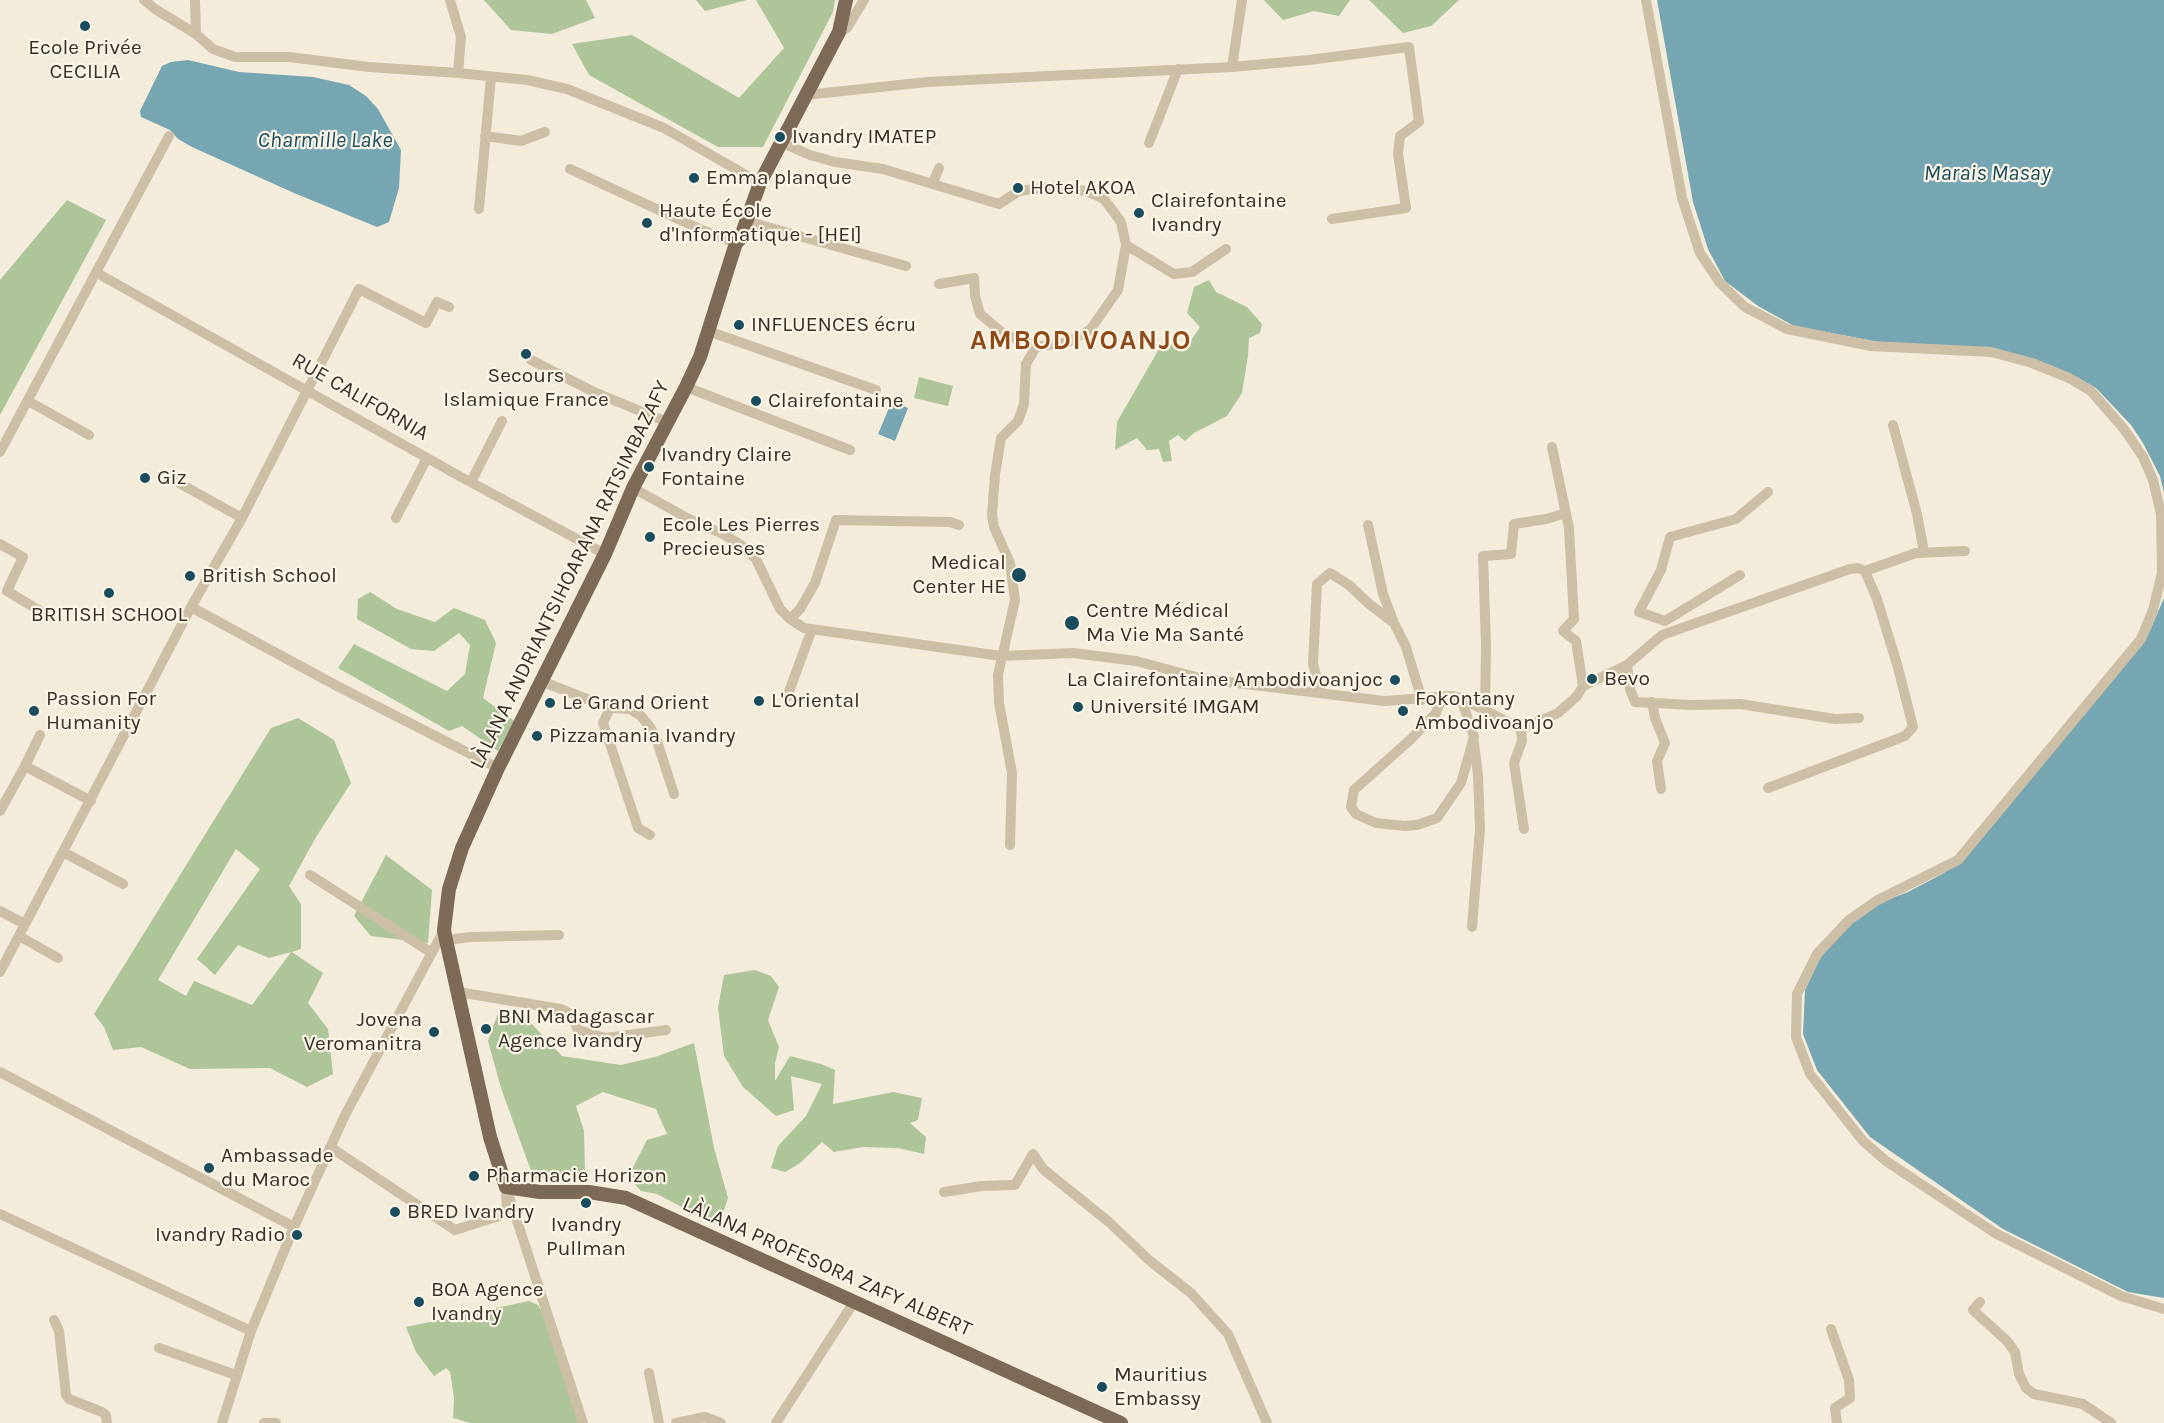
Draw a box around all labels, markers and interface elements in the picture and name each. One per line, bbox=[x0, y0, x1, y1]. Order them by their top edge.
marker: Ecole Privée CECILIA bbox=[78, 19, 92, 33]
place label: Ecole Privée CECILIA bbox=[28, 35, 142, 85]
place label: Ivandry IMATEP bbox=[792, 124, 936, 150]
water label: Charmille Lake bbox=[258, 128, 392, 154]
marker: Ivandry IMATEP bbox=[773, 130, 787, 144]
water label: Marais Masay bbox=[1924, 161, 2050, 187]
place label: Emma planque bbox=[706, 165, 852, 191]
marker: Emma planque bbox=[687, 171, 701, 185]
place label: Hotel AKOA bbox=[1030, 175, 1136, 201]
marker: Hotel AKOA bbox=[1011, 181, 1025, 195]
place label: Clairefontaine Ivandry bbox=[1151, 188, 1286, 238]
place label: Haute École d'Informatique - [HEI] bbox=[659, 198, 862, 248]
marker: Clairefontaine Ivandry bbox=[1132, 206, 1146, 220]
marker: Haute École d'Informatique - [HEI] bbox=[640, 216, 654, 230]
place label: INFLUENCES écru bbox=[751, 312, 916, 338]
marker: INFLUENCES écru bbox=[732, 318, 746, 332]
district label: AMBODIVOANJO bbox=[970, 325, 1192, 357]
marker: Secours Islamique France bbox=[519, 347, 533, 361]
street label: RUE CALIFORNIA bbox=[287, 348, 433, 446]
place label: Secours Islamique France bbox=[443, 363, 609, 413]
street label: LÀLANA ANDRIANTSIHOARANA RATSIMBAZAFY bbox=[465, 377, 675, 773]
place label: Clairefontaine bbox=[768, 388, 903, 414]
marker: Clairefontaine bbox=[749, 394, 763, 408]
place label: Ivandry Claire Fontaine bbox=[661, 442, 791, 492]
marker: Ivandry Claire Fontaine bbox=[642, 460, 656, 474]
place label: Giz bbox=[157, 465, 187, 491]
marker: Giz bbox=[138, 471, 152, 485]
place label: Ecole Les Pierres Precieuses bbox=[662, 512, 820, 562]
marker: Ecole Les Pierres Precieuses bbox=[643, 530, 657, 544]
place label: Medical Center HE bbox=[913, 550, 1006, 600]
place label: British School bbox=[202, 563, 337, 589]
marker: Medical Center HE bbox=[1010, 566, 1028, 584]
marker: British School bbox=[183, 569, 197, 583]
marker: BRITISH SCHOOL bbox=[102, 586, 116, 600]
place label: Centre Médical Ma Vie Ma Santé bbox=[1086, 598, 1244, 648]
place label: BRITISH SCHOOL bbox=[31, 602, 187, 628]
marker: Centre Médical Ma Vie Ma Santé bbox=[1063, 614, 1081, 632]
place label: Bevo bbox=[1604, 666, 1650, 692]
place label: La Clairefontaine Ambodivoanjoc bbox=[1067, 667, 1383, 693]
marker: Bevo bbox=[1585, 672, 1599, 686]
marker: La Clairefontaine Ambodivoanjoc bbox=[1388, 673, 1402, 687]
place label: Passion For Humanity bbox=[46, 686, 156, 736]
place label: Fokontany Ambodivoanjo bbox=[1415, 686, 1554, 736]
place label: L'Oriental bbox=[771, 688, 860, 714]
place label: Le Grand Orient bbox=[562, 690, 709, 716]
marker: L'Oriental bbox=[752, 694, 766, 708]
place label: Université IMGAM bbox=[1090, 694, 1260, 720]
marker: Le Grand Orient bbox=[543, 696, 557, 710]
marker: Université IMGAM bbox=[1071, 700, 1085, 714]
marker: Passion For Humanity bbox=[27, 704, 41, 718]
marker: Fokontany Ambodivoanjo bbox=[1396, 704, 1410, 718]
place label: Pizzamania Ivandry bbox=[549, 723, 736, 749]
marker: Pizzamania Ivandry bbox=[530, 729, 544, 743]
place label: BNI Madagascar Agence Ivandry bbox=[498, 1004, 654, 1054]
place label: Jovena Veromanitra bbox=[304, 1007, 422, 1057]
marker: BNI Madagascar Agence Ivandry bbox=[479, 1022, 493, 1036]
marker: Jovena Veromanitra bbox=[427, 1025, 441, 1039]
place label: Ambassade du Maroc bbox=[221, 1143, 334, 1193]
marker: Ambassade du Maroc bbox=[202, 1161, 216, 1175]
place label: Pharmacie Horizon bbox=[486, 1163, 667, 1189]
marker: Pharmacie Horizon bbox=[467, 1169, 481, 1183]
street label: LÀLANA PROFESORA ZAFY ALBERT bbox=[678, 1192, 976, 1342]
marker: Ivandry Pullman bbox=[579, 1196, 593, 1210]
place label: BRED Ivandry bbox=[407, 1199, 534, 1225]
marker: BRED Ivandry bbox=[388, 1205, 402, 1219]
place label: Ivandry Pullman bbox=[546, 1212, 626, 1262]
place label: Ivandry Radio bbox=[155, 1222, 285, 1248]
marker: Ivandry Radio bbox=[290, 1228, 304, 1242]
place label: BOA Agence Ivandry bbox=[431, 1277, 544, 1327]
marker: BOA Agence Ivandry bbox=[412, 1295, 426, 1309]
place label: Mauritius Embassy bbox=[1114, 1362, 1208, 1412]
marker: Mauritius Embassy bbox=[1095, 1380, 1109, 1394]

